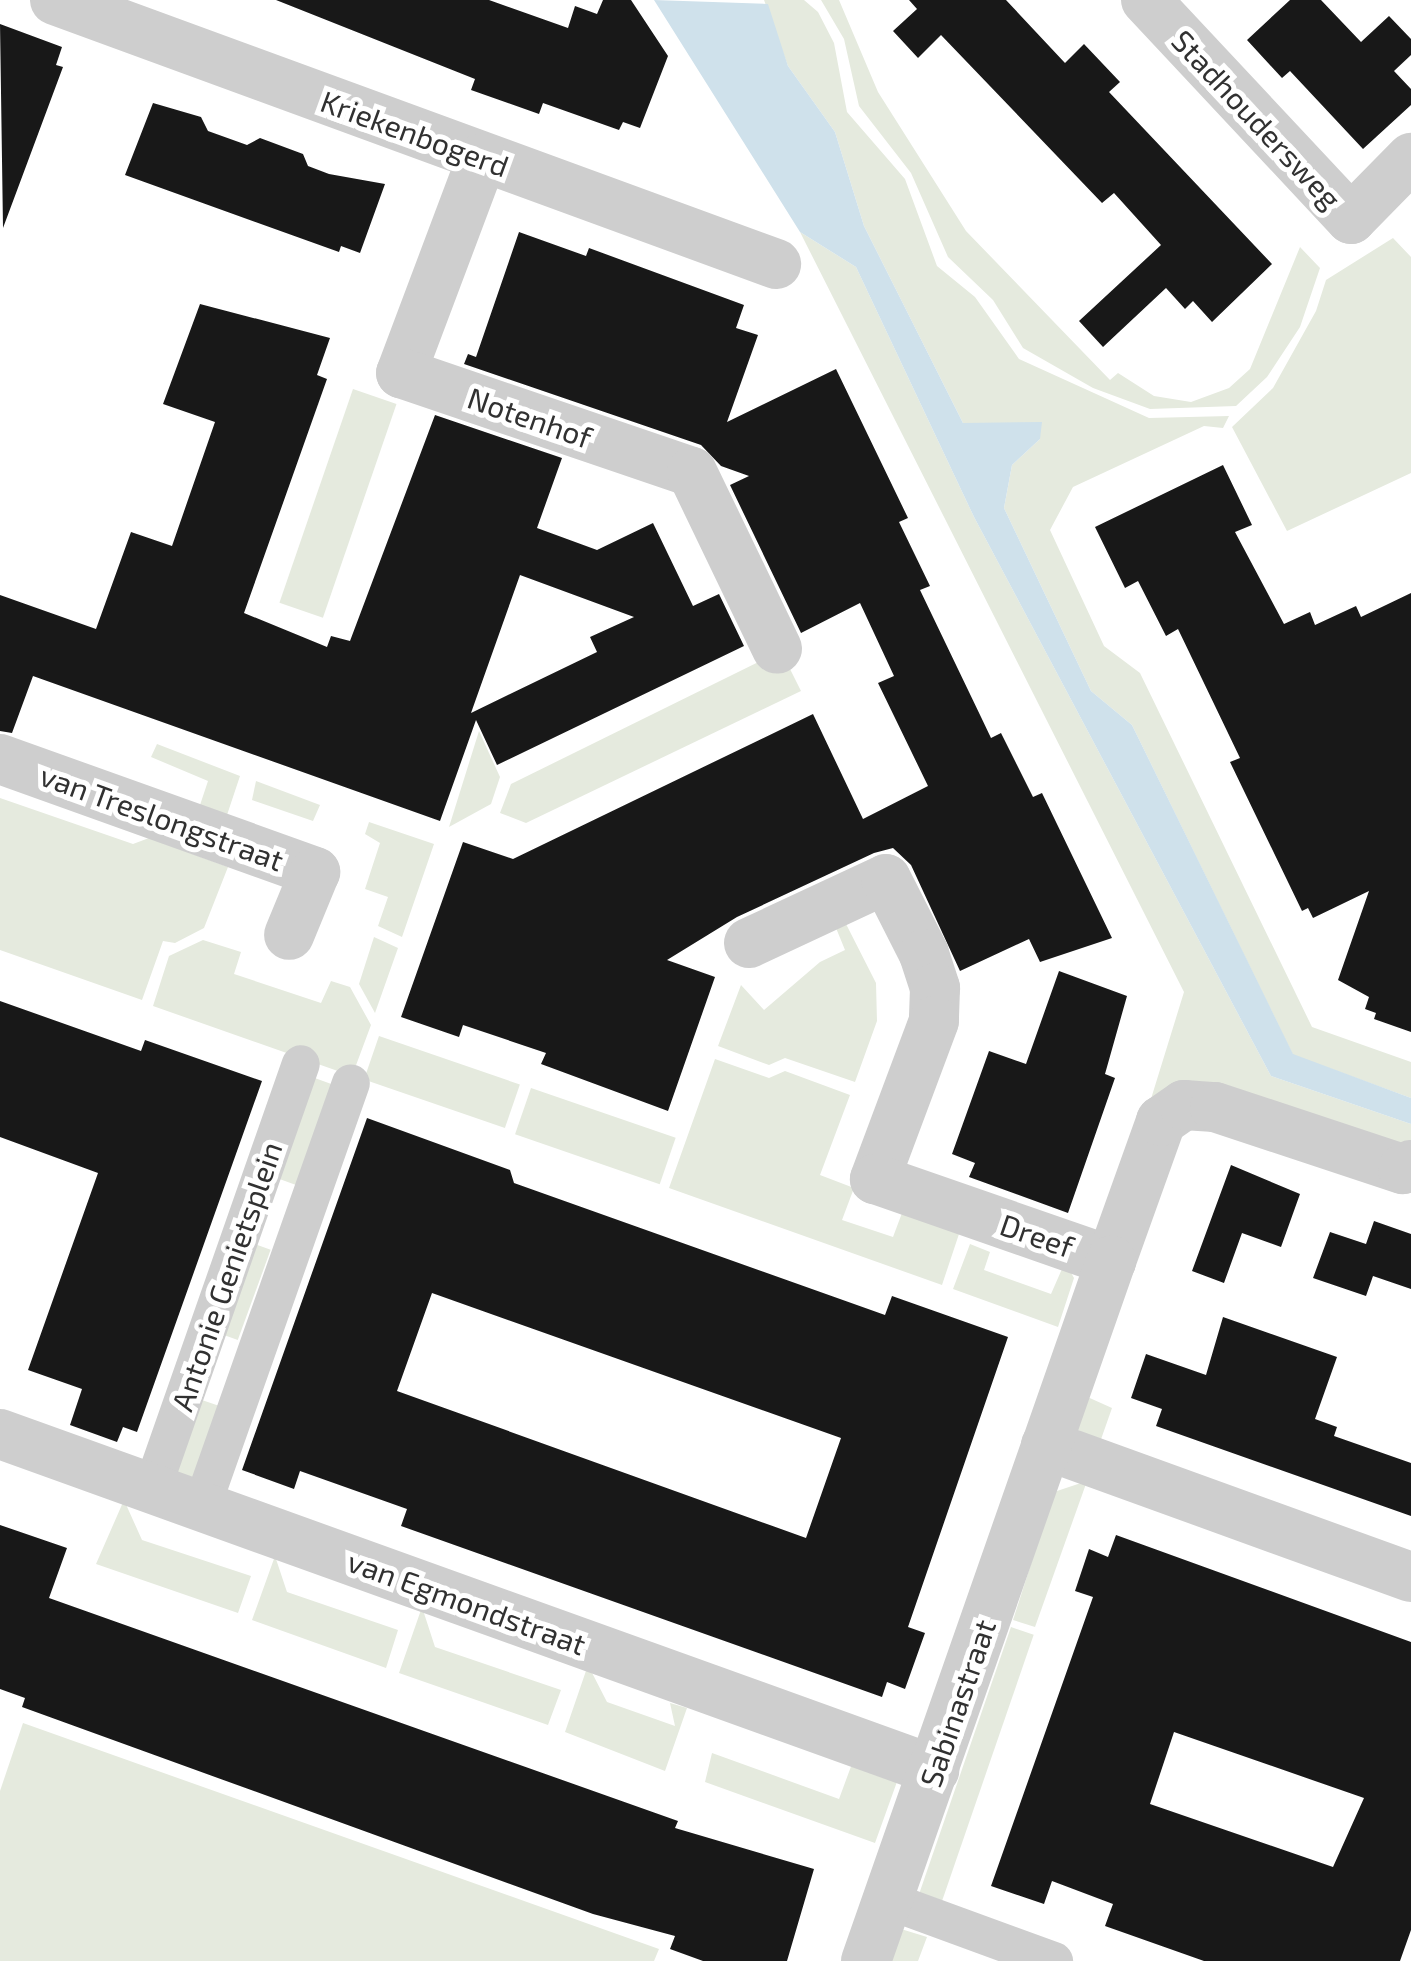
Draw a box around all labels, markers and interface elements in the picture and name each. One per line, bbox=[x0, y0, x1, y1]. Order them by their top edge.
street label: Stadhoudersweg bbox=[1165, 22, 1349, 216]
street label: Kriekenbogerd bbox=[316, 82, 514, 184]
street label: Notenhof bbox=[463, 379, 597, 455]
street label: van Treslongstraat bbox=[35, 756, 289, 878]
street label: Antonie Genietsplein bbox=[163, 1137, 289, 1415]
street label: Dreef bbox=[996, 1206, 1078, 1264]
street label: van Egmondstraat bbox=[343, 1542, 591, 1662]
street label: Sabinastraat bbox=[912, 1614, 1002, 1792]

